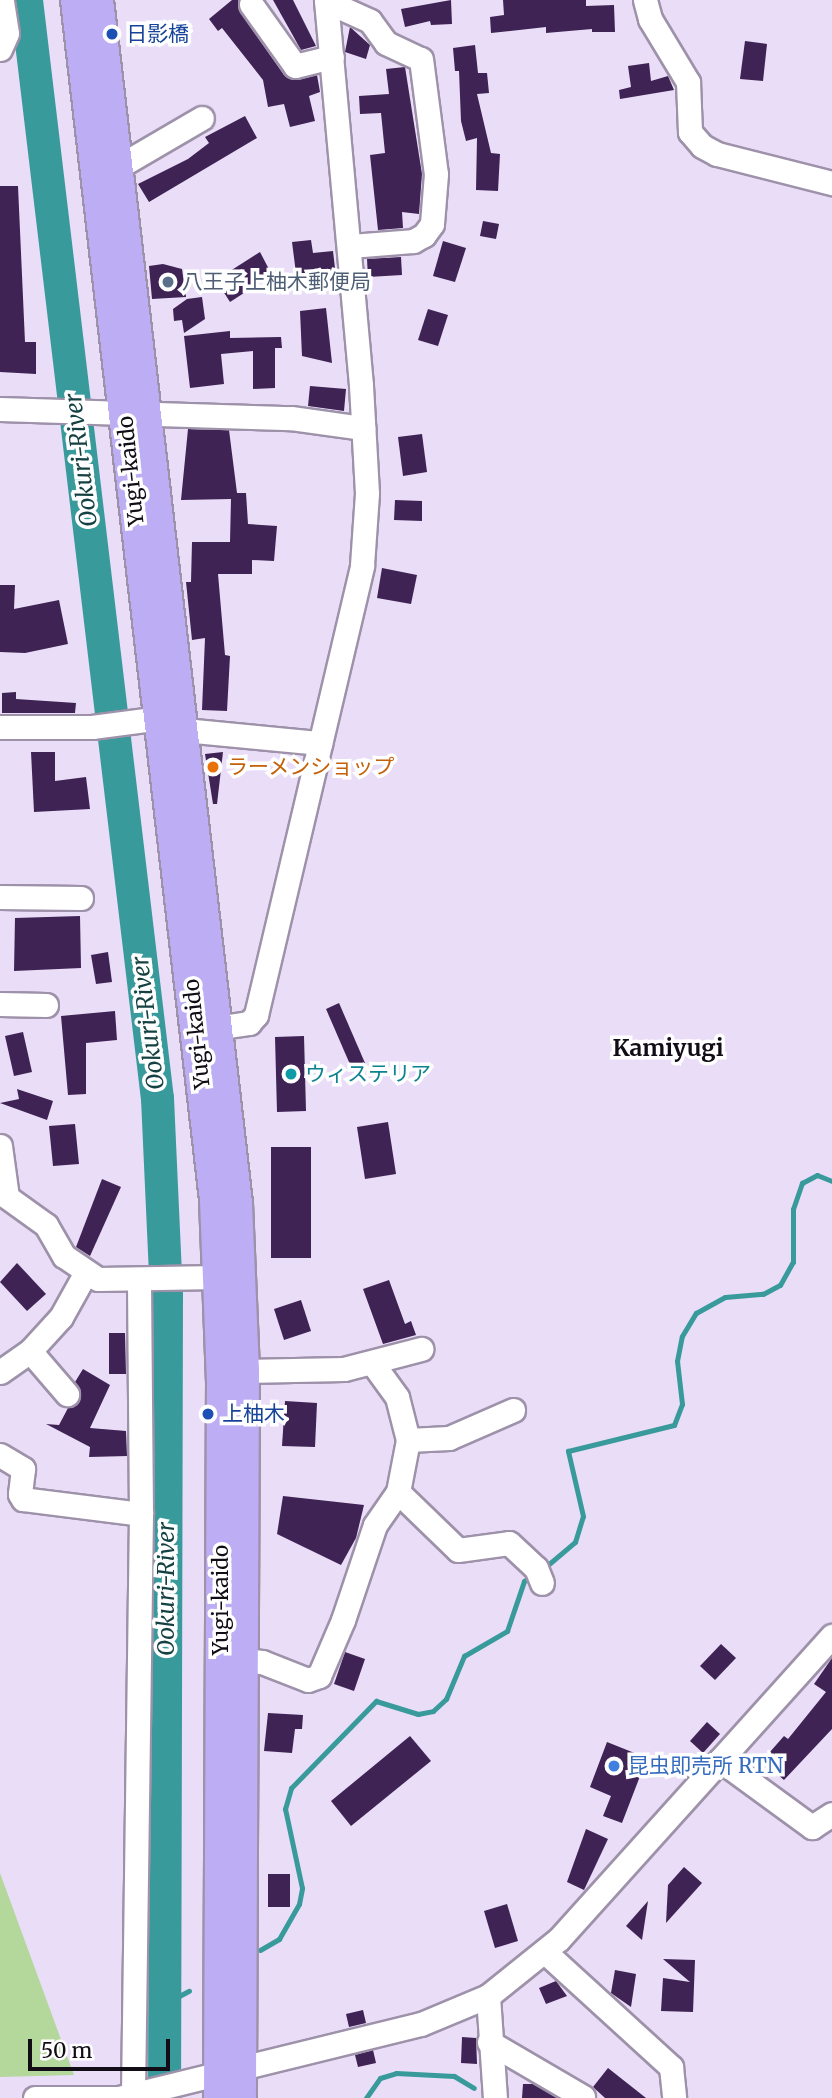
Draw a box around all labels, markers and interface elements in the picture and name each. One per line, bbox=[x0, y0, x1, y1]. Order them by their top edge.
place label: 日影橋 bbox=[126, 21, 189, 47]
marker: 日影橋 bbox=[104, 26, 120, 42]
place label: 八王子上柚木郵便局 bbox=[182, 269, 371, 295]
marker: 八王子上柚木郵便局 bbox=[160, 274, 176, 290]
water label: Ookuri-River bbox=[59, 392, 103, 528]
street label: Yugi-kaido bbox=[113, 415, 149, 527]
place label: ラーメンショップ bbox=[227, 754, 395, 780]
marker: ラーメンショップ bbox=[205, 759, 221, 775]
water label: Ookuri-River bbox=[126, 955, 170, 1091]
street label: Yugi-kaido bbox=[179, 978, 215, 1090]
district label: Kamiyugi bbox=[612, 1034, 724, 1062]
place label: ウィステリア bbox=[305, 1061, 431, 1087]
marker: ウィステリア bbox=[283, 1066, 299, 1082]
place label: 上柚木 bbox=[222, 1401, 285, 1427]
marker: 上柚木 bbox=[200, 1406, 216, 1422]
water label: Ookuri-River bbox=[152, 1522, 180, 1656]
street label: Yugi-kaido bbox=[208, 1545, 234, 1655]
place label: 昆虫即売所 RTN bbox=[628, 1753, 783, 1779]
marker: 昆虫即売所 RTN bbox=[606, 1758, 622, 1774]
scale bar bbox=[32, 2024, 173, 2068]
text: 50 m bbox=[41, 2037, 92, 2064]

